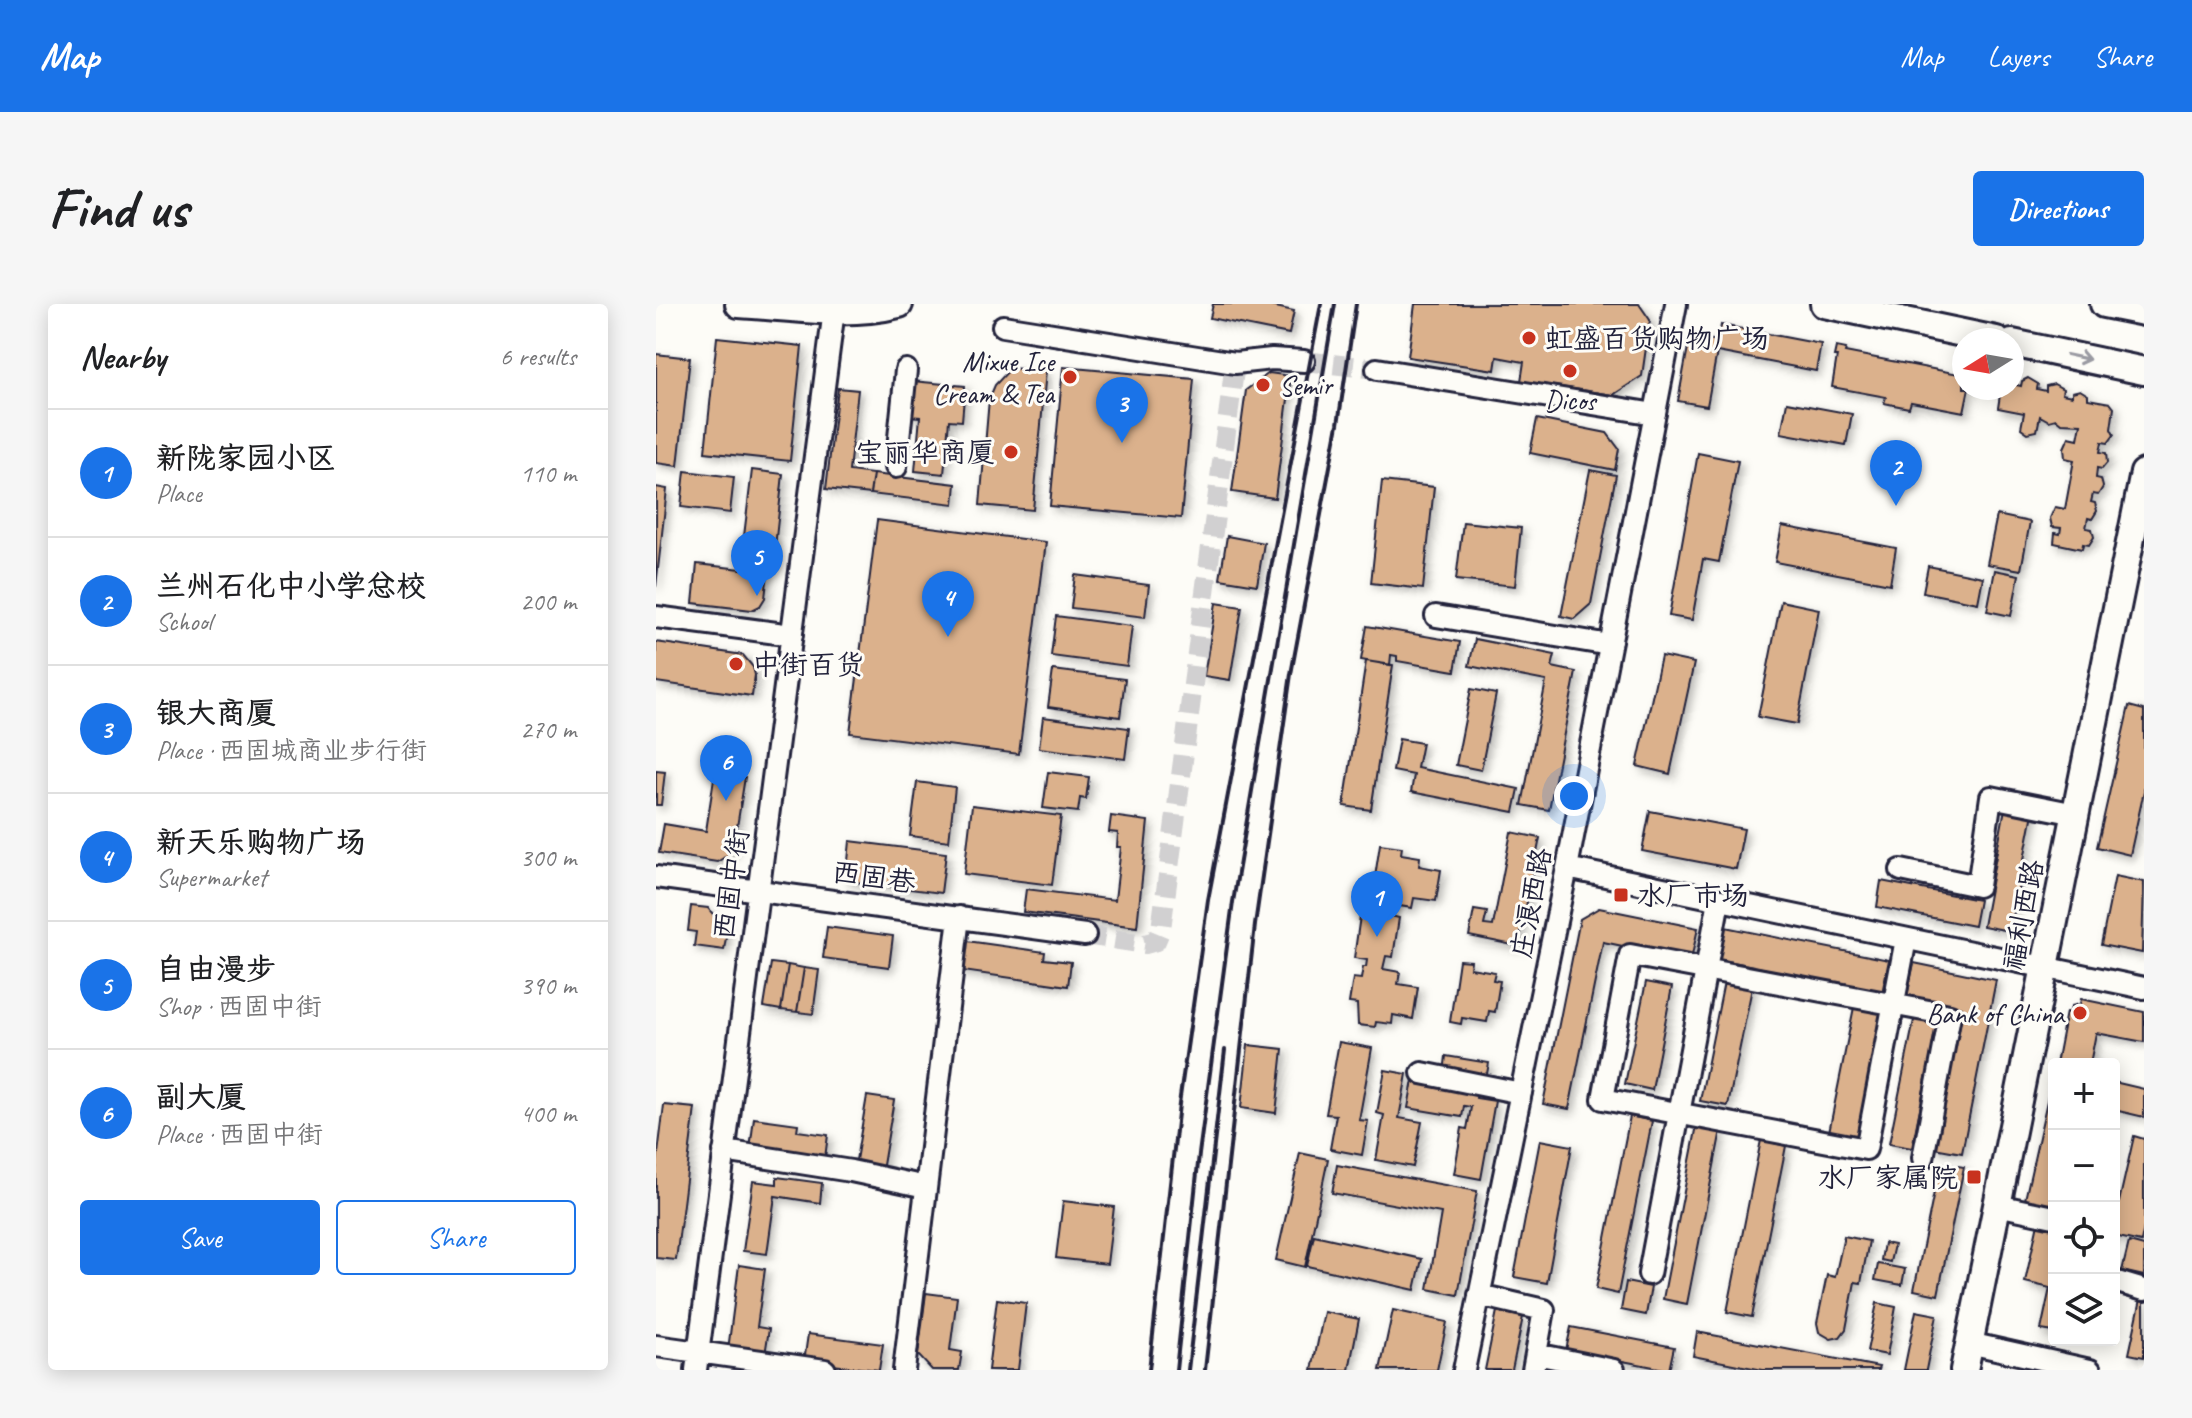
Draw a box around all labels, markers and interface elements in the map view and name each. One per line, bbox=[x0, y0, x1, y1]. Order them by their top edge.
text: Map bbox=[40, 33, 99, 80]
text: Map bbox=[1901, 39, 1944, 74]
text: Layers bbox=[1988, 39, 2049, 74]
text: Share bbox=[2093, 39, 2152, 74]
button: Directions bbox=[1973, 171, 2144, 246]
text: Find us bbox=[48, 173, 188, 244]
place label: 虹盛百货购物广场 bbox=[1545, 321, 1769, 356]
north arrow bbox=[1952, 328, 2024, 400]
marker: 虹盛百货购物广场 bbox=[1520, 329, 1538, 347]
text: Nearby bbox=[80, 335, 166, 378]
text: 6 results bbox=[500, 340, 576, 373]
place label: Mixue Ice Cream & Tea bbox=[933, 344, 1056, 411]
one-way arrow bbox=[2065, 350, 2090, 365]
marker: Dicos bbox=[1561, 362, 1579, 380]
marker: Mixue Ice Cream & Tea bbox=[1061, 368, 1079, 386]
place label: Semir bbox=[1279, 368, 1334, 403]
marker: Semir bbox=[1254, 376, 1272, 394]
pin: 3 bbox=[1096, 377, 1148, 443]
place label: Dicos bbox=[1544, 383, 1598, 418]
place label: 宝丽华商厦 bbox=[855, 435, 995, 470]
text: 新陇家园小区 bbox=[156, 439, 336, 477]
pin: 2 bbox=[1870, 440, 1922, 506]
marker: 宝丽华商厦 bbox=[1002, 443, 1020, 461]
text: 1 bbox=[100, 457, 112, 490]
text: 110 m bbox=[520, 457, 576, 490]
text: Place bbox=[156, 477, 202, 510]
pin: 5 bbox=[731, 530, 783, 596]
text: 兰州石化中小学总校 bbox=[156, 567, 426, 605]
pin: 4 bbox=[922, 571, 974, 637]
text: 2 bbox=[100, 585, 112, 618]
text: 200 m bbox=[520, 585, 576, 618]
text: School bbox=[156, 605, 212, 638]
place label: 中街百货 bbox=[752, 647, 864, 682]
marker: 中街百货 bbox=[727, 655, 745, 673]
text: 银大商厦 bbox=[156, 694, 276, 732]
text: 3 bbox=[100, 713, 112, 746]
text: 270 m bbox=[520, 713, 576, 746]
text: Place · 西固城商业步行街 bbox=[156, 734, 427, 767]
pin: 6 bbox=[700, 735, 752, 801]
your location bbox=[1554, 776, 1594, 816]
text: 新天乐购物广场 bbox=[156, 823, 366, 861]
street label: 西固中街 bbox=[706, 826, 756, 942]
text: 4 bbox=[100, 841, 112, 874]
text: 300 m bbox=[520, 841, 576, 874]
street label: 庄浪西路 bbox=[1503, 845, 1559, 961]
street label: 西固巷 bbox=[830, 854, 919, 900]
street label: 福利西路 bbox=[1995, 857, 2051, 973]
text: Supermarket bbox=[156, 861, 267, 894]
pin: 1 bbox=[1351, 871, 1403, 937]
place label: 水厂市场 bbox=[1637, 878, 1749, 913]
marker: 水厂市场 bbox=[1612, 886, 1630, 904]
text: 自由漫步 bbox=[156, 950, 276, 988]
text: 5 bbox=[100, 969, 112, 1002]
text: 390 m bbox=[520, 969, 576, 1002]
text: Shop · 西固中街 bbox=[156, 990, 322, 1023]
place label: Bank of China bbox=[1927, 996, 2066, 1031]
marker: Bank of China bbox=[2071, 1004, 2089, 1022]
map controls bbox=[2048, 1058, 2120, 1346]
button: + bbox=[2048, 1058, 2120, 1130]
text: 副大厦 bbox=[156, 1078, 246, 1116]
text: 6 bbox=[100, 1097, 112, 1130]
text: 400 m bbox=[520, 1097, 576, 1130]
text: Place · 西固中街 bbox=[156, 1118, 323, 1151]
button: − bbox=[2048, 1130, 2120, 1202]
place label: 水厂家属院 bbox=[1818, 1160, 1958, 1195]
marker: 水厂家属院 bbox=[1965, 1168, 1983, 1186]
button: Save bbox=[80, 1200, 320, 1275]
button: Share bbox=[336, 1200, 576, 1275]
button: locate bbox=[2048, 1202, 2120, 1274]
button: layers bbox=[2048, 1274, 2120, 1346]

